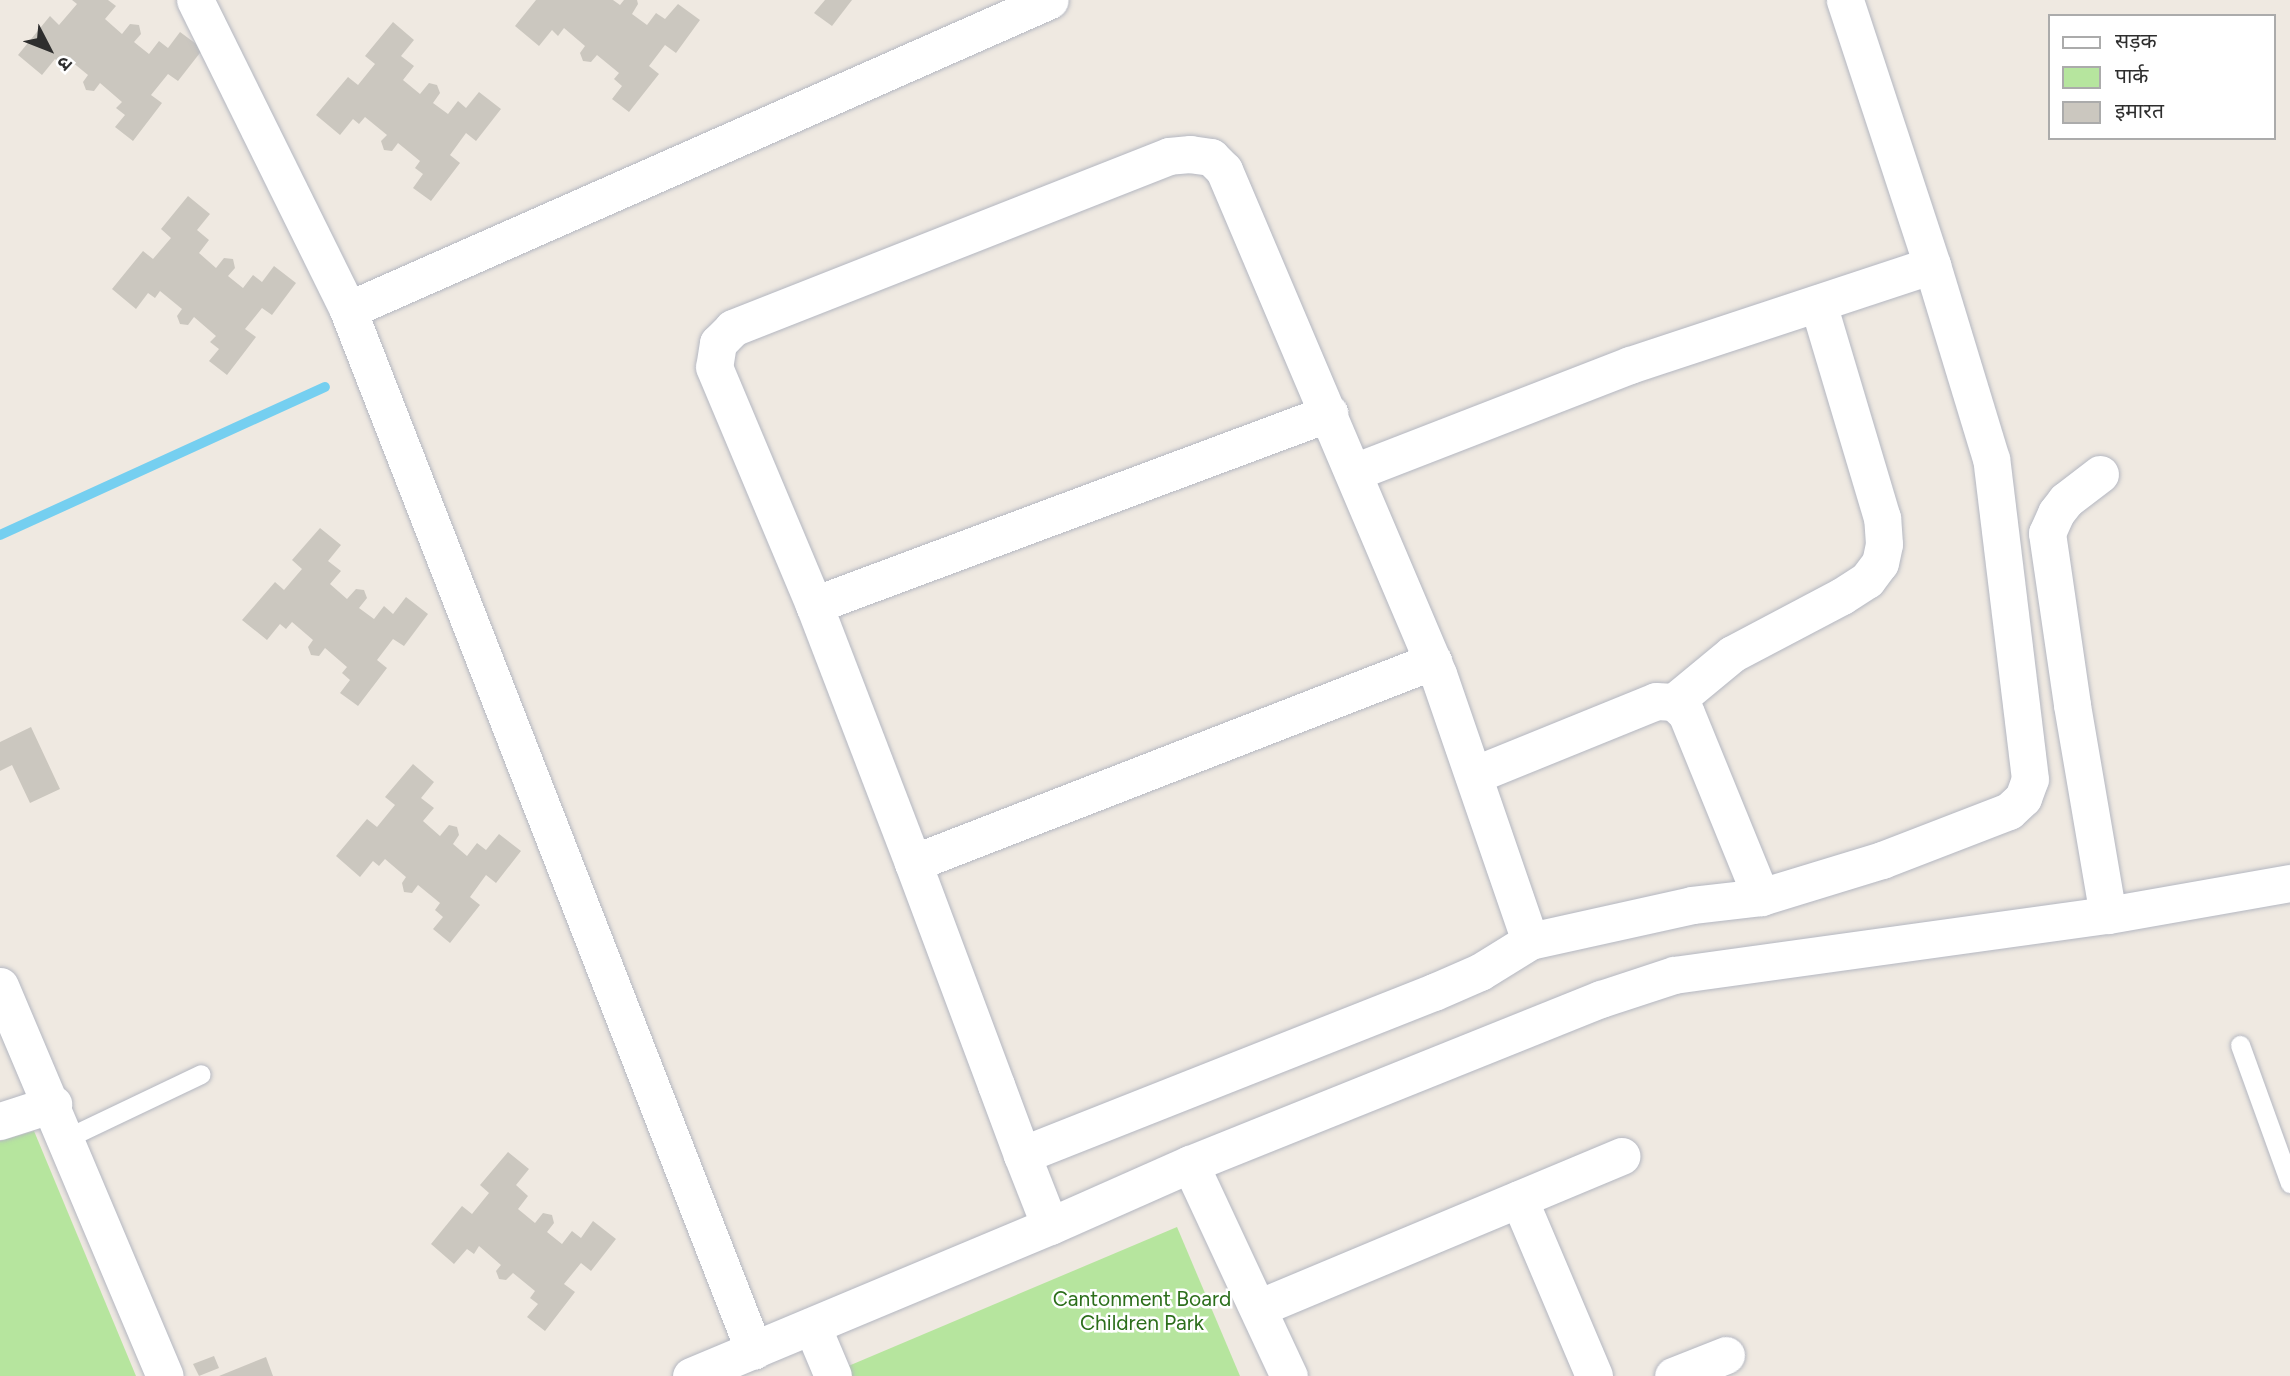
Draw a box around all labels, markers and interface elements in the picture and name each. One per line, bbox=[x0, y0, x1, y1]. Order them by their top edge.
north arrow bbox=[14, 14, 84, 84]
legend bbox=[2048, 14, 2276, 140]
text: सड़क bbox=[2115, 28, 2157, 53]
text: उ bbox=[53, 52, 77, 75]
text: पार्क bbox=[2115, 63, 2149, 88]
text: इमारत bbox=[2115, 98, 2164, 123]
park label: Cantonment Board Children Park bbox=[1053, 1286, 1231, 1336]

